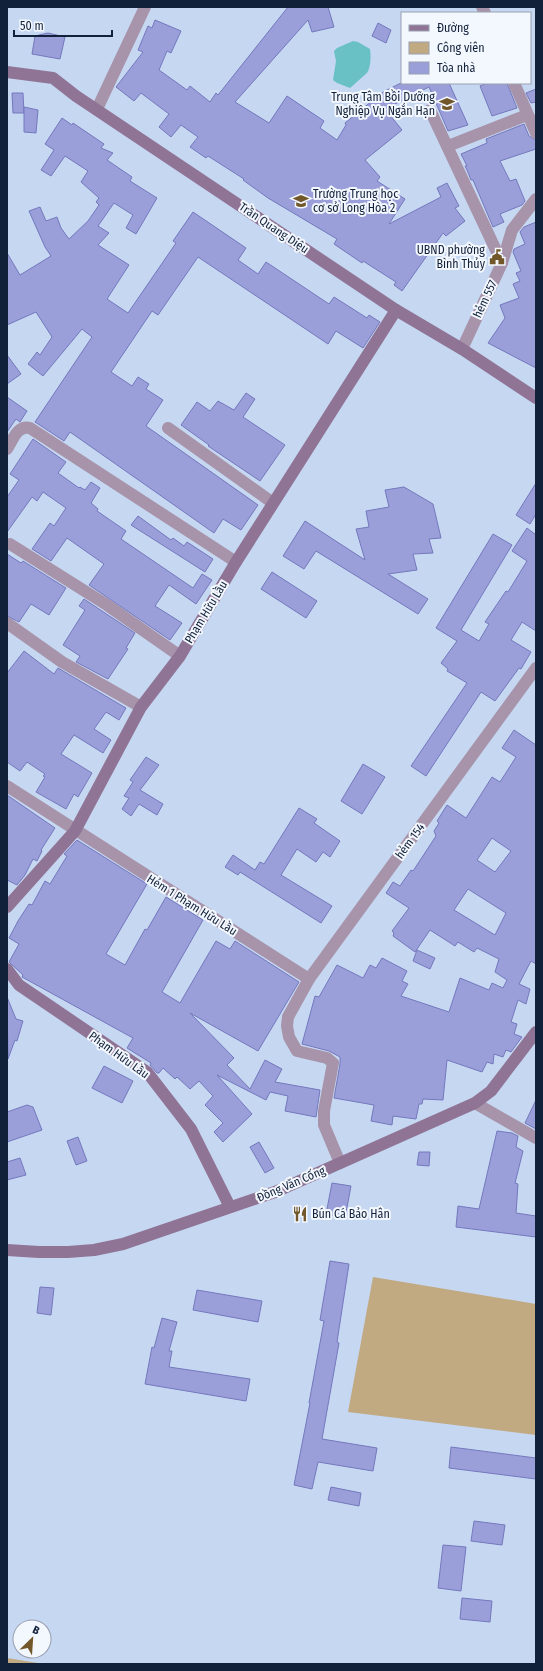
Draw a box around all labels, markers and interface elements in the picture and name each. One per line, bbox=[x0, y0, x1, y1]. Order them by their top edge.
scale bar bbox=[14, 12, 112, 38]
legend bbox=[401, 12, 531, 84]
text: 50 m bbox=[20, 19, 44, 33]
text: Đường bbox=[437, 21, 469, 35]
text: Công viên bbox=[437, 41, 485, 55]
text: Tòa nhà bbox=[437, 61, 475, 75]
place label: Trung Tâm Bồi Dưỡng Nghiệp Vụ Ngắn Hạn bbox=[331, 89, 435, 118]
school or university icon: Trung Tâm Bồi Dưỡng Nghiệp Vụ Ngắn Hạn bbox=[438, 95, 456, 113]
place label: Trường Trung học cơ sở Long Hòa 2 bbox=[313, 187, 398, 215]
school or university icon: Trường Trung học cơ sở Long Hòa 2 bbox=[292, 192, 310, 210]
street label: Trần Quang Diệu bbox=[237, 199, 312, 256]
place label: UBND phường Bình Thủy bbox=[417, 243, 486, 271]
public building icon: UBND phường Bình Thủy bbox=[488, 248, 506, 266]
street label: hẻm 557 bbox=[470, 278, 500, 320]
street label: Phạm Hữu Lầu bbox=[181, 578, 230, 646]
street label: hẻm 154 bbox=[392, 820, 428, 861]
street label: Hẻm 1 Phạm Hữu Lầu bbox=[144, 871, 240, 938]
street label: Phạm Hữu Lầu bbox=[86, 1028, 152, 1081]
street label: Đồng Văn Cống bbox=[254, 1162, 328, 1205]
restaurant icon: Bún Cá Bảo Hân bbox=[291, 1205, 309, 1223]
place label: Bún Cá Bảo Hân bbox=[312, 1207, 390, 1221]
north arrow bbox=[12, 1619, 52, 1659]
text: B bbox=[30, 1623, 42, 1638]

